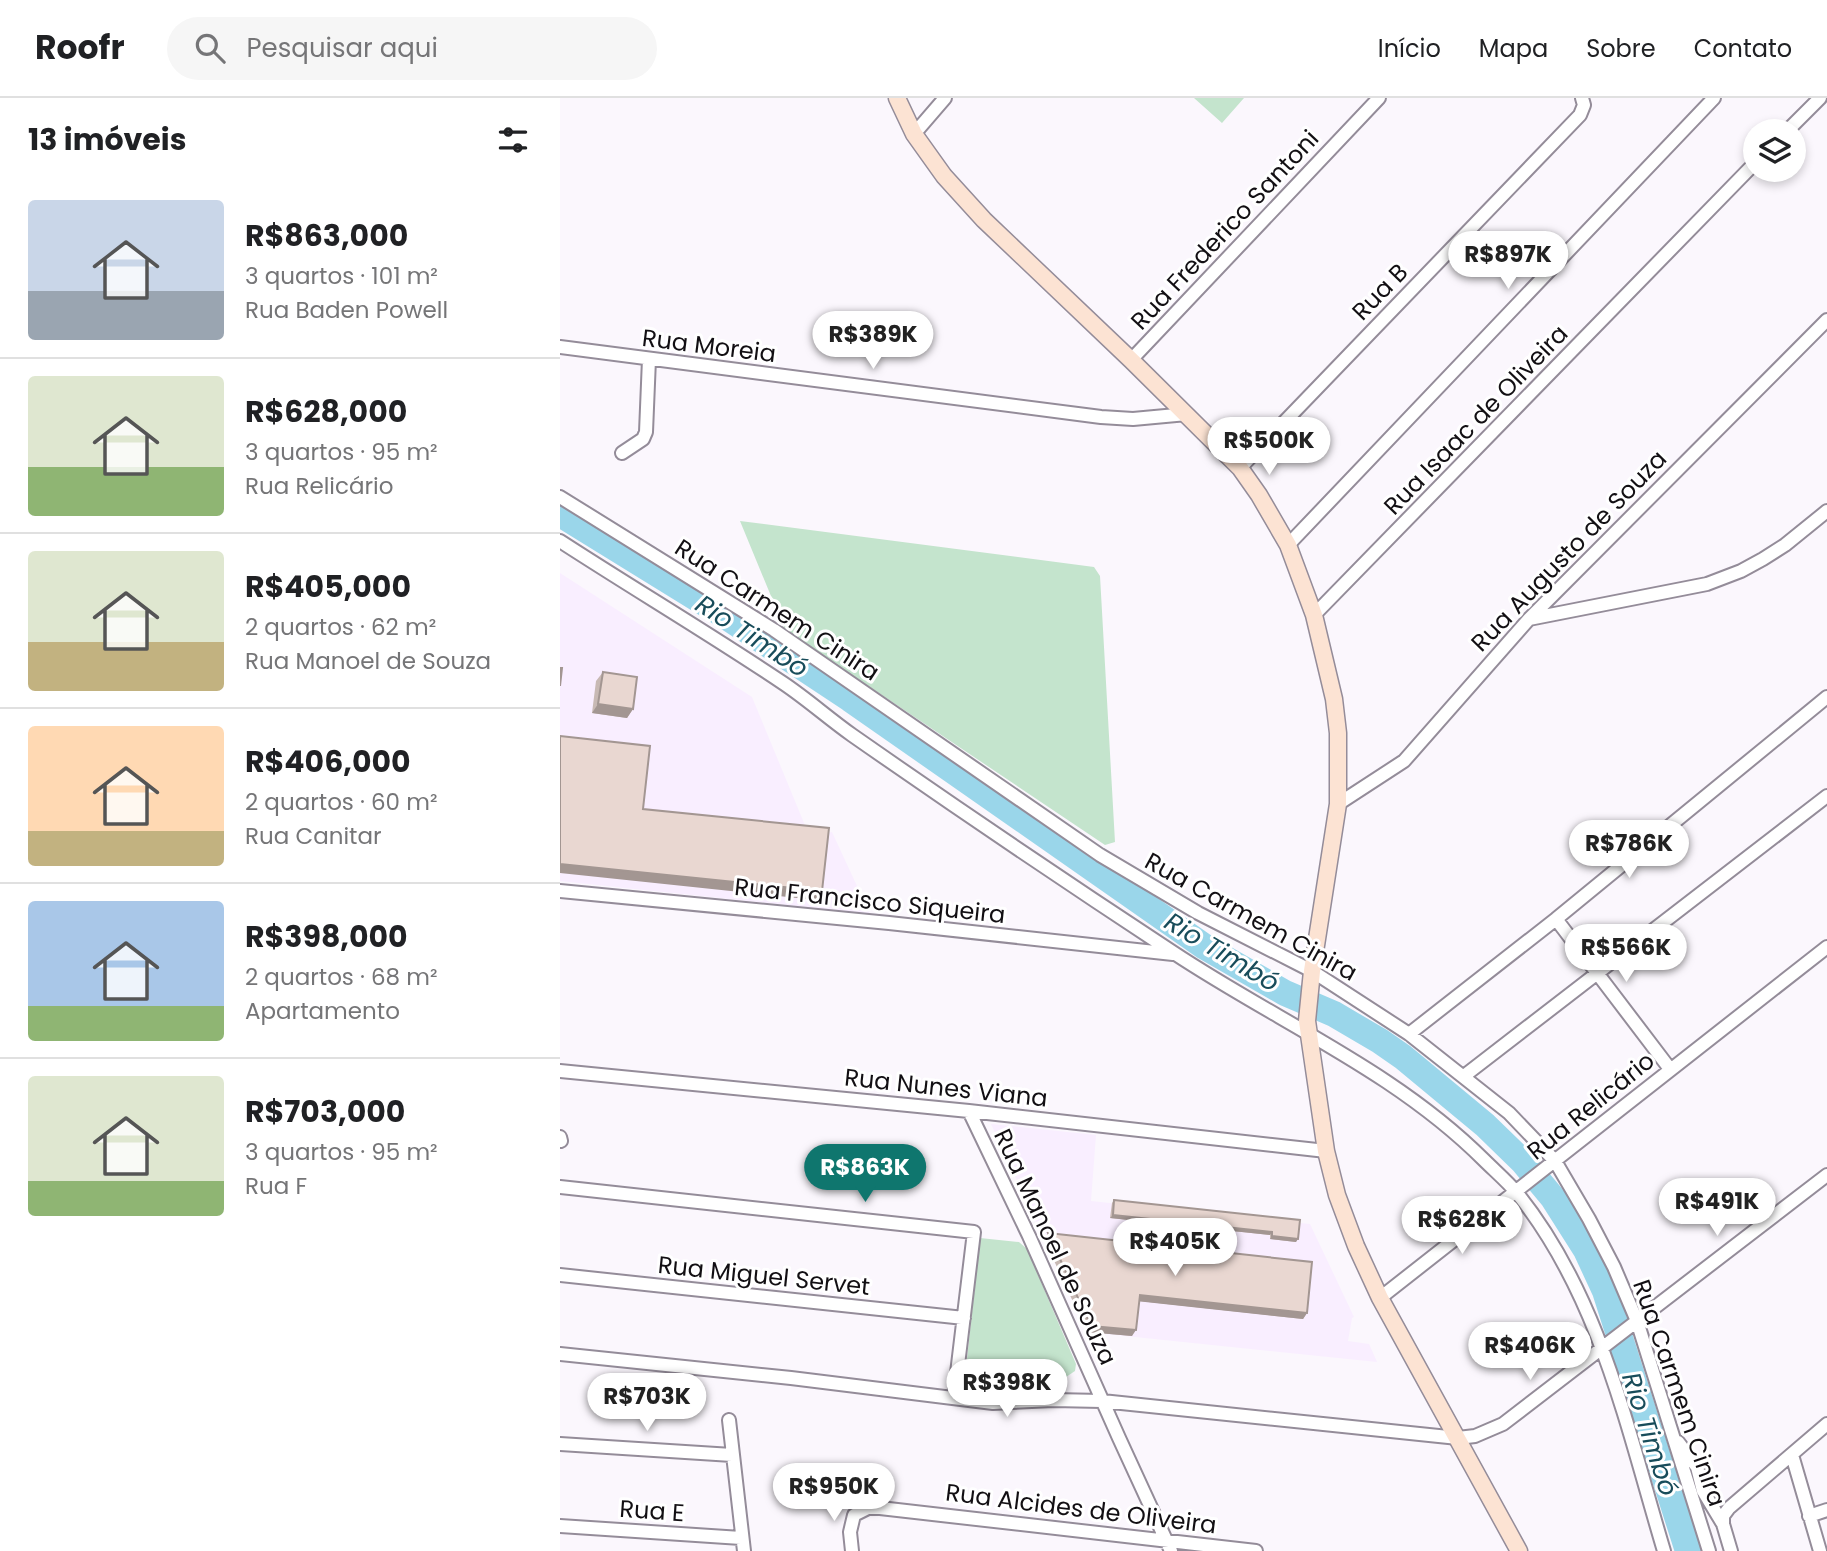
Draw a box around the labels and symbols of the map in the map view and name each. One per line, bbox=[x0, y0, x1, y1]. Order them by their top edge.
street label: Rua Frederico Santoni bbox=[1123, 123, 1326, 337]
pin: R$897K bbox=[1451, 232, 1565, 291]
street label: Rua B bbox=[1344, 256, 1415, 327]
pin: R$389K bbox=[816, 312, 930, 371]
street label: Rua Isaac de Oliveira bbox=[1376, 318, 1575, 522]
street label: Rua Moreia bbox=[640, 321, 778, 370]
pin: R$500K bbox=[1212, 418, 1326, 477]
street label: Rua Augusto de Souza bbox=[1464, 443, 1674, 659]
street label: Rua Carmem Cinira bbox=[669, 531, 886, 688]
water label: Rio Timbó bbox=[688, 586, 816, 686]
pin: R$786K bbox=[1572, 820, 1686, 880]
street label: Rua Carmem Cinira bbox=[1139, 844, 1363, 989]
street label: Rua Francisco Siqueira bbox=[733, 870, 1007, 931]
water label: Rio Timbó bbox=[1158, 904, 1286, 1000]
pin: R$566K bbox=[1569, 924, 1683, 984]
street label: Rua Relicário bbox=[1520, 1044, 1661, 1167]
street label: Rua Nunes Viana bbox=[843, 1060, 1049, 1115]
street label: Rua Manoel de Souza bbox=[986, 1123, 1125, 1370]
pin: R$863K bbox=[808, 1144, 922, 1204]
pin: R$491K bbox=[1660, 1178, 1774, 1238]
pin: R$628K bbox=[1405, 1196, 1519, 1256]
pin: R$405K bbox=[1118, 1218, 1232, 1278]
street label: Rua Miguel Servet bbox=[656, 1248, 872, 1303]
street label: Rua Carmem Cinira bbox=[1625, 1275, 1734, 1511]
pin: R$406K bbox=[1473, 1322, 1587, 1382]
pin: R$398K bbox=[950, 1360, 1064, 1419]
water label: Rio Timbó bbox=[1613, 1368, 1687, 1500]
pin: R$703K bbox=[590, 1374, 704, 1433]
pin: R$950K bbox=[777, 1464, 891, 1523]
street label: Rua Alcides de Oliveira bbox=[944, 1476, 1218, 1542]
street label: Rua E bbox=[619, 1492, 686, 1529]

